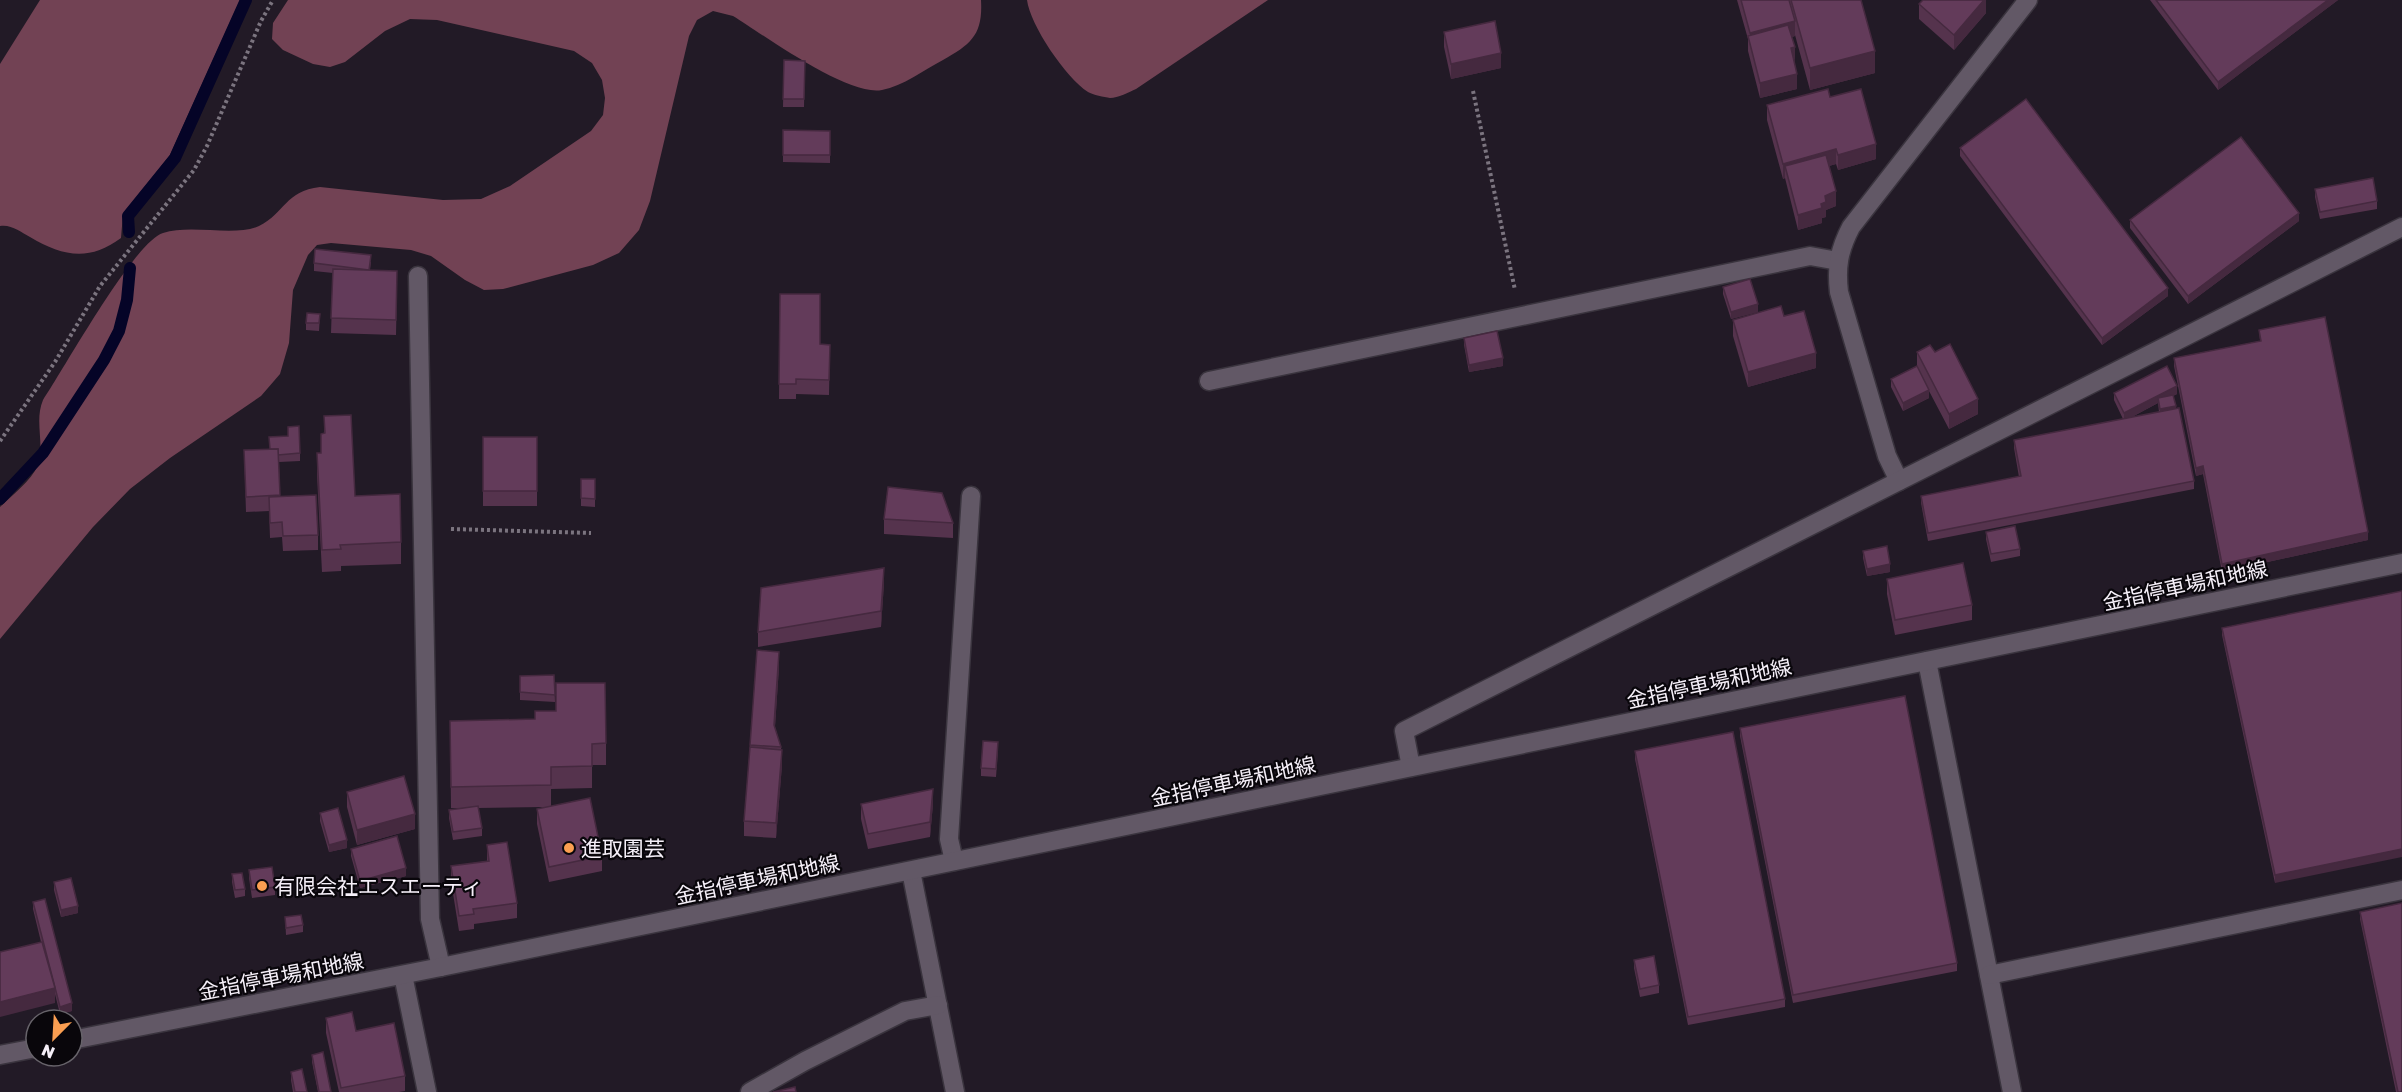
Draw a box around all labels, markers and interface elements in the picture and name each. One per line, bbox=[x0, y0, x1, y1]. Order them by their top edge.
street label: 金指停車場和地線 bbox=[2100, 555, 2270, 615]
street label: 金指停車場和地線 bbox=[1624, 653, 1794, 713]
street label: 金指停車場和地線 bbox=[1148, 751, 1318, 811]
place label: 進取園芸 bbox=[581, 835, 665, 861]
marker: 進取園芸 bbox=[562, 841, 576, 855]
street label: 金指停車場和地線 bbox=[672, 849, 842, 909]
place label: 有限会社エスエーティ bbox=[274, 873, 483, 899]
marker: 有限会社エスエーティ bbox=[255, 879, 269, 893]
street label: 金指停車場和地線 bbox=[196, 947, 366, 1005]
north arrow bbox=[24, 1008, 84, 1068]
text: N bbox=[38, 1040, 58, 1063]

